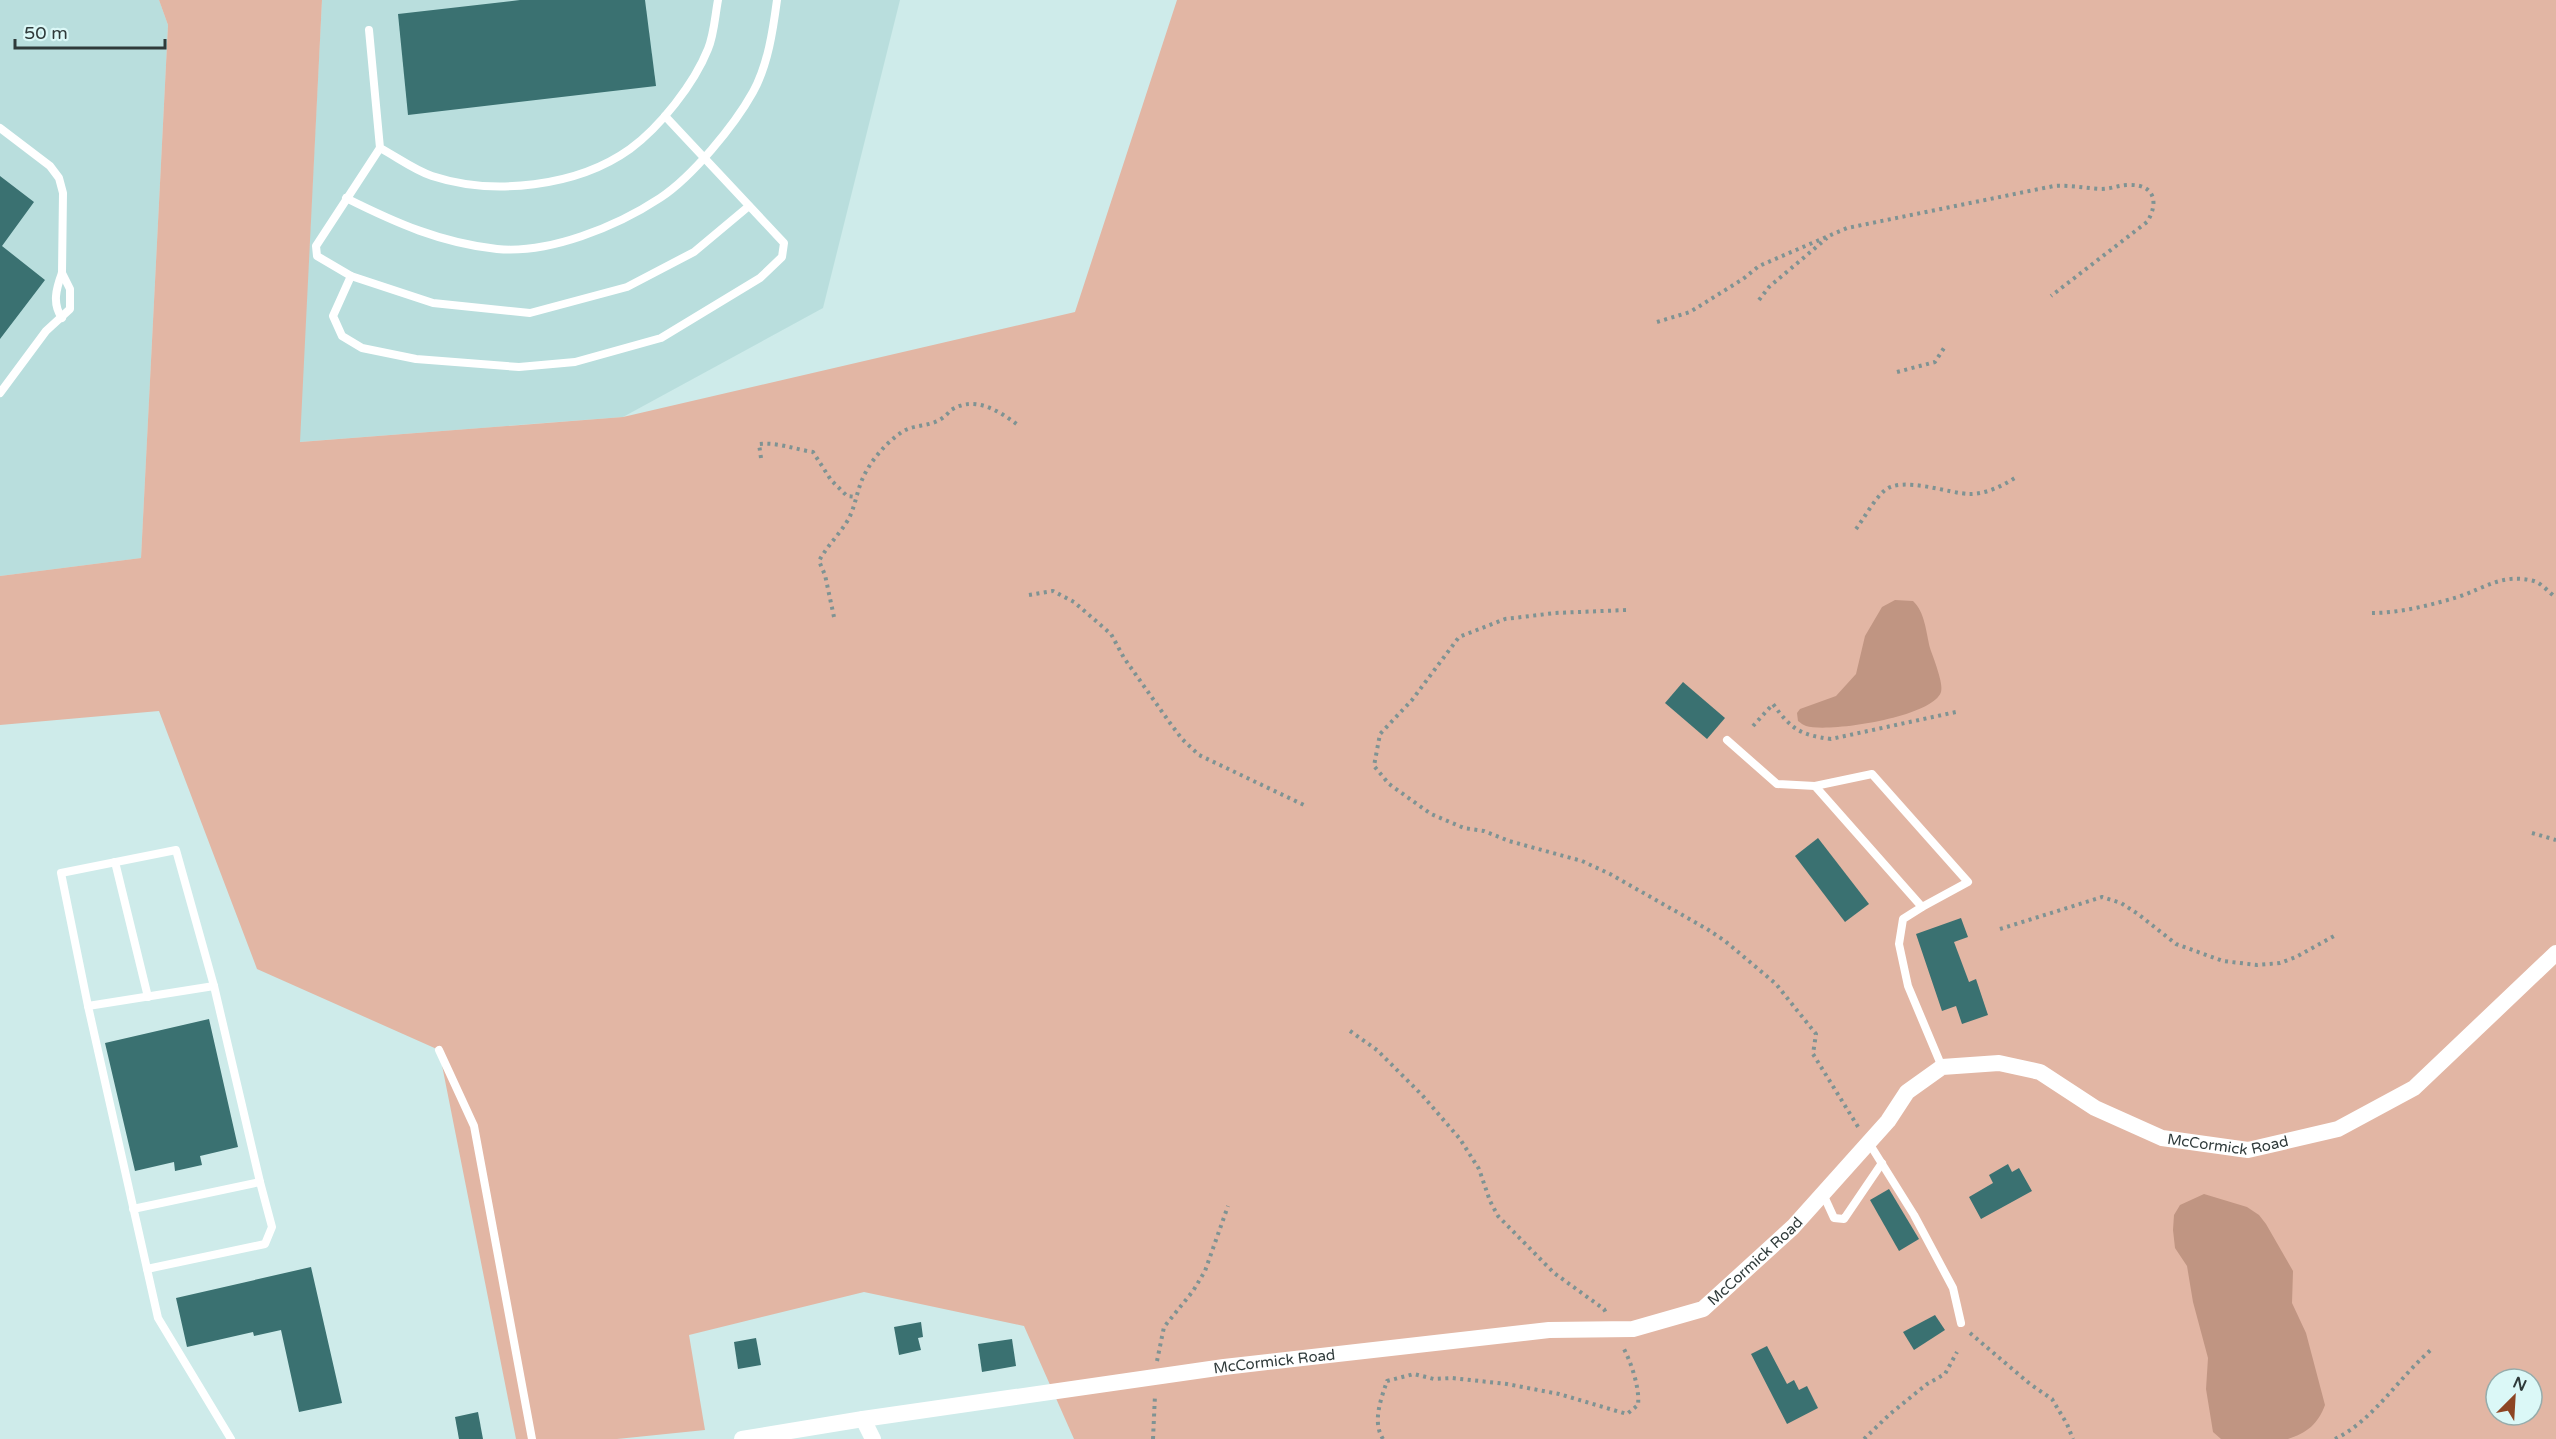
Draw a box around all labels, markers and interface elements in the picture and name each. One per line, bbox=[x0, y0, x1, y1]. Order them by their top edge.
scale bar bbox=[15, 12, 165, 50]
text: 50 m bbox=[24, 22, 68, 44]
street label: McCormick Road bbox=[2166, 1130, 2290, 1159]
street label: McCormick Road bbox=[1704, 1213, 1807, 1309]
street label: McCormick Road bbox=[1212, 1345, 1336, 1377]
north arrow bbox=[2484, 1367, 2544, 1427]
text: N bbox=[2510, 1372, 2530, 1396]

